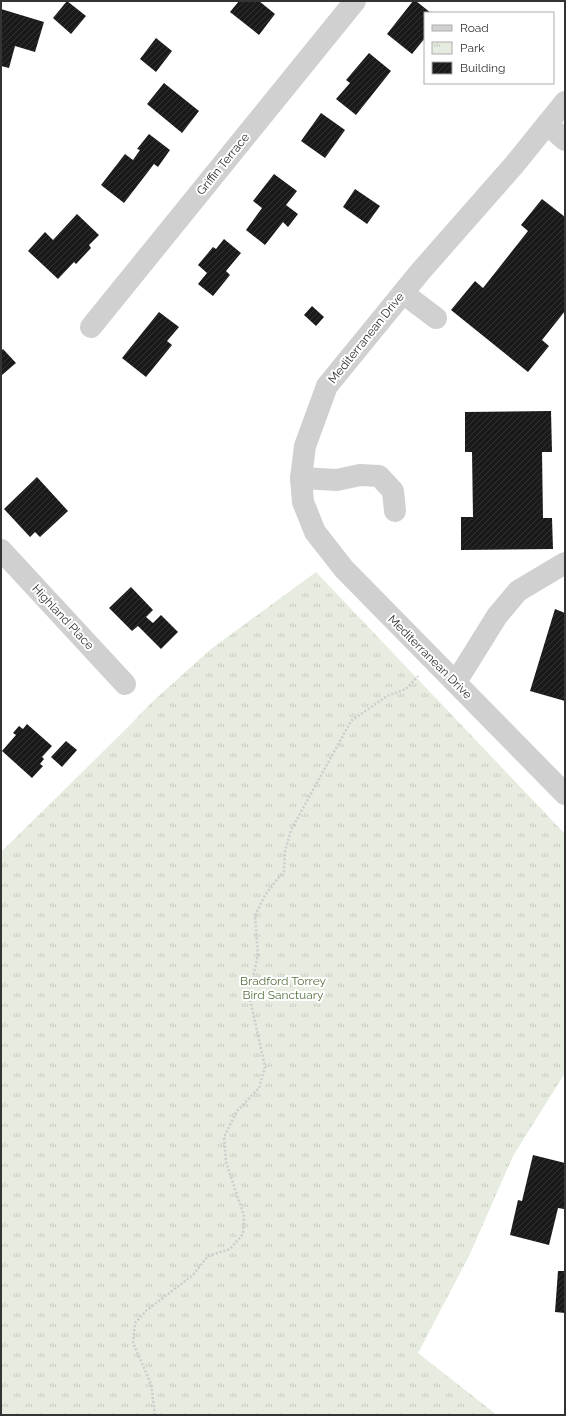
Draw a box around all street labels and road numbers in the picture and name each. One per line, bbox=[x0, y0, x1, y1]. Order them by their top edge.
street label: Griffin Terrace bbox=[194, 130, 252, 198]
street label: Mediterranean Drive bbox=[325, 290, 407, 386]
street label: Highland Place bbox=[29, 581, 97, 653]
street label: Mediterranean Drive bbox=[385, 612, 475, 702]

